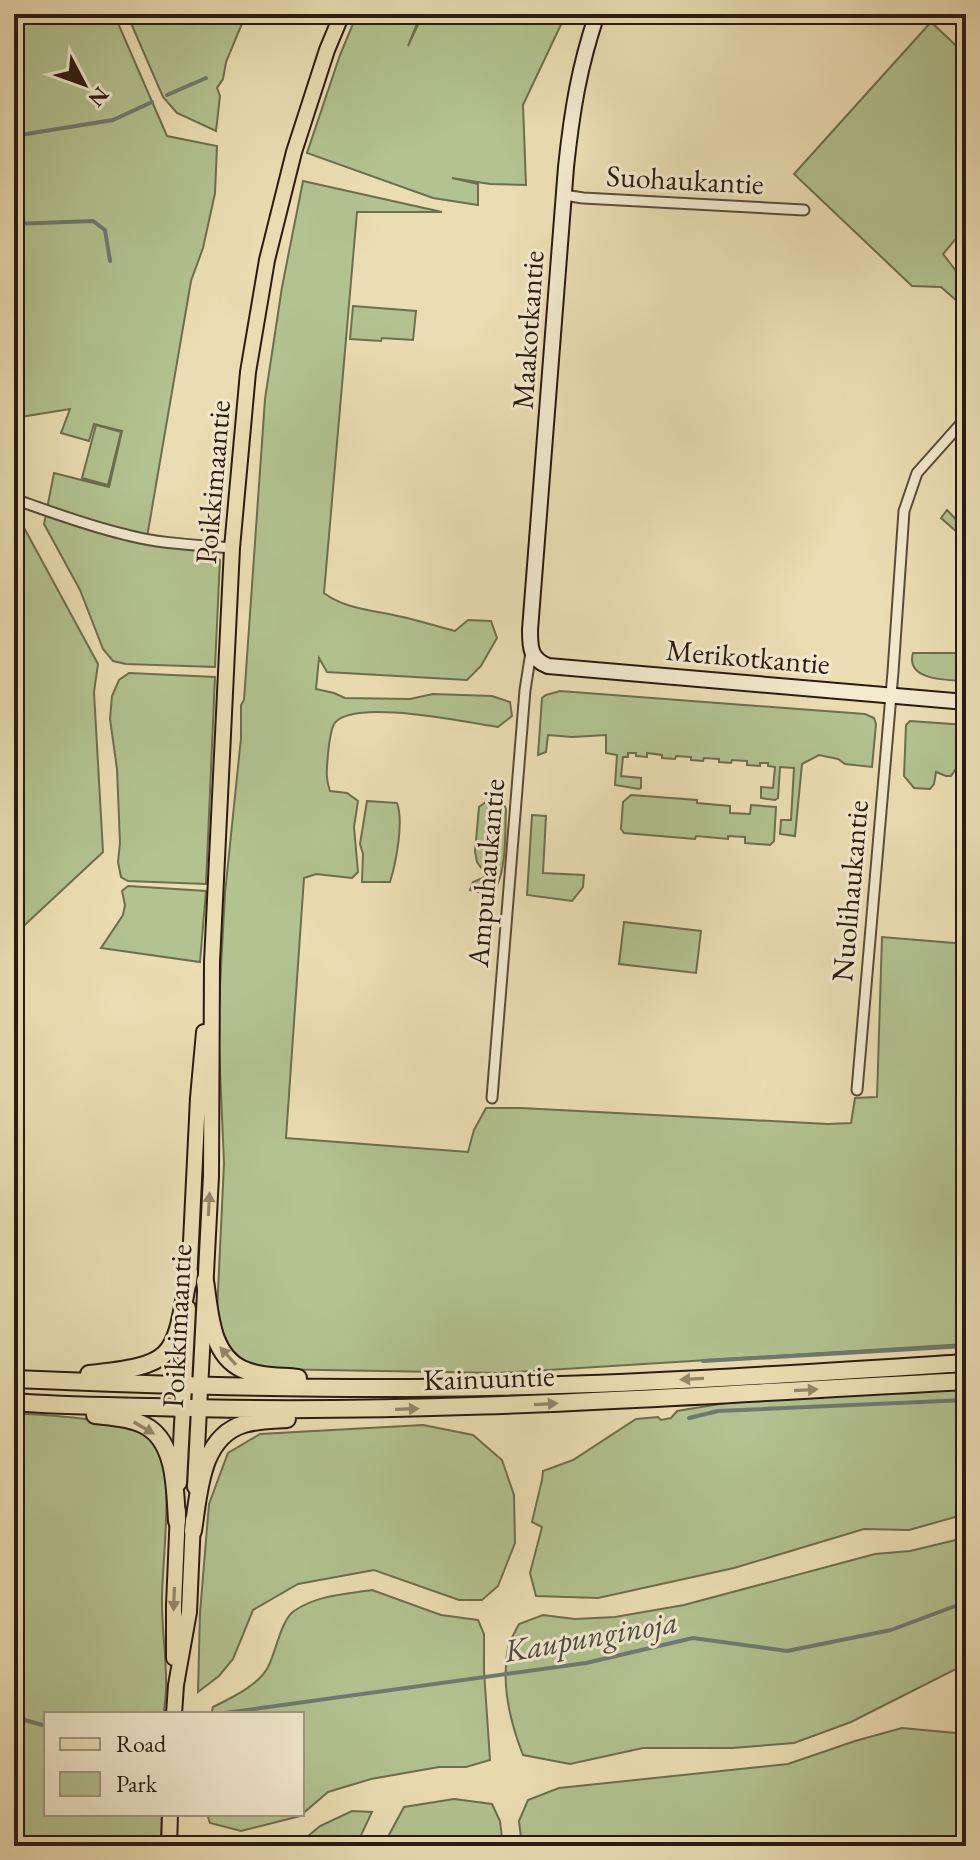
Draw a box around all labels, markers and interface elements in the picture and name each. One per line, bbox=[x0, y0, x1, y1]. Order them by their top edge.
north arrow bbox=[44, 44, 124, 124]
text: N bbox=[82, 81, 116, 113]
street label: Suohaukantie bbox=[605, 156, 765, 203]
street label: Maakotkantie bbox=[503, 249, 553, 411]
street label: Poikkimaantie bbox=[186, 398, 239, 566]
street label: Merikotkantie bbox=[665, 630, 832, 683]
street label: Ampuhaukantie bbox=[458, 777, 513, 970]
street label: Nuolihaukantie bbox=[822, 799, 877, 983]
one-way arrow bbox=[203, 1191, 216, 1216]
street label: Poikkimaantie bbox=[153, 1243, 200, 1409]
one-way arrow bbox=[219, 1346, 237, 1366]
street label: Kainuuntie bbox=[423, 1356, 555, 1399]
one-way arrow bbox=[679, 1373, 704, 1386]
one-way arrow bbox=[794, 1383, 819, 1396]
one-way arrow bbox=[534, 1397, 559, 1410]
one-way arrow bbox=[395, 1403, 420, 1416]
one-way arrow bbox=[133, 1421, 155, 1435]
one-way arrow bbox=[168, 1587, 180, 1612]
water label: Kaupunginoja bbox=[500, 1600, 681, 1672]
legend bbox=[44, 1712, 304, 1816]
text: Road bbox=[116, 1728, 167, 1759]
text: Park bbox=[116, 1768, 158, 1799]

